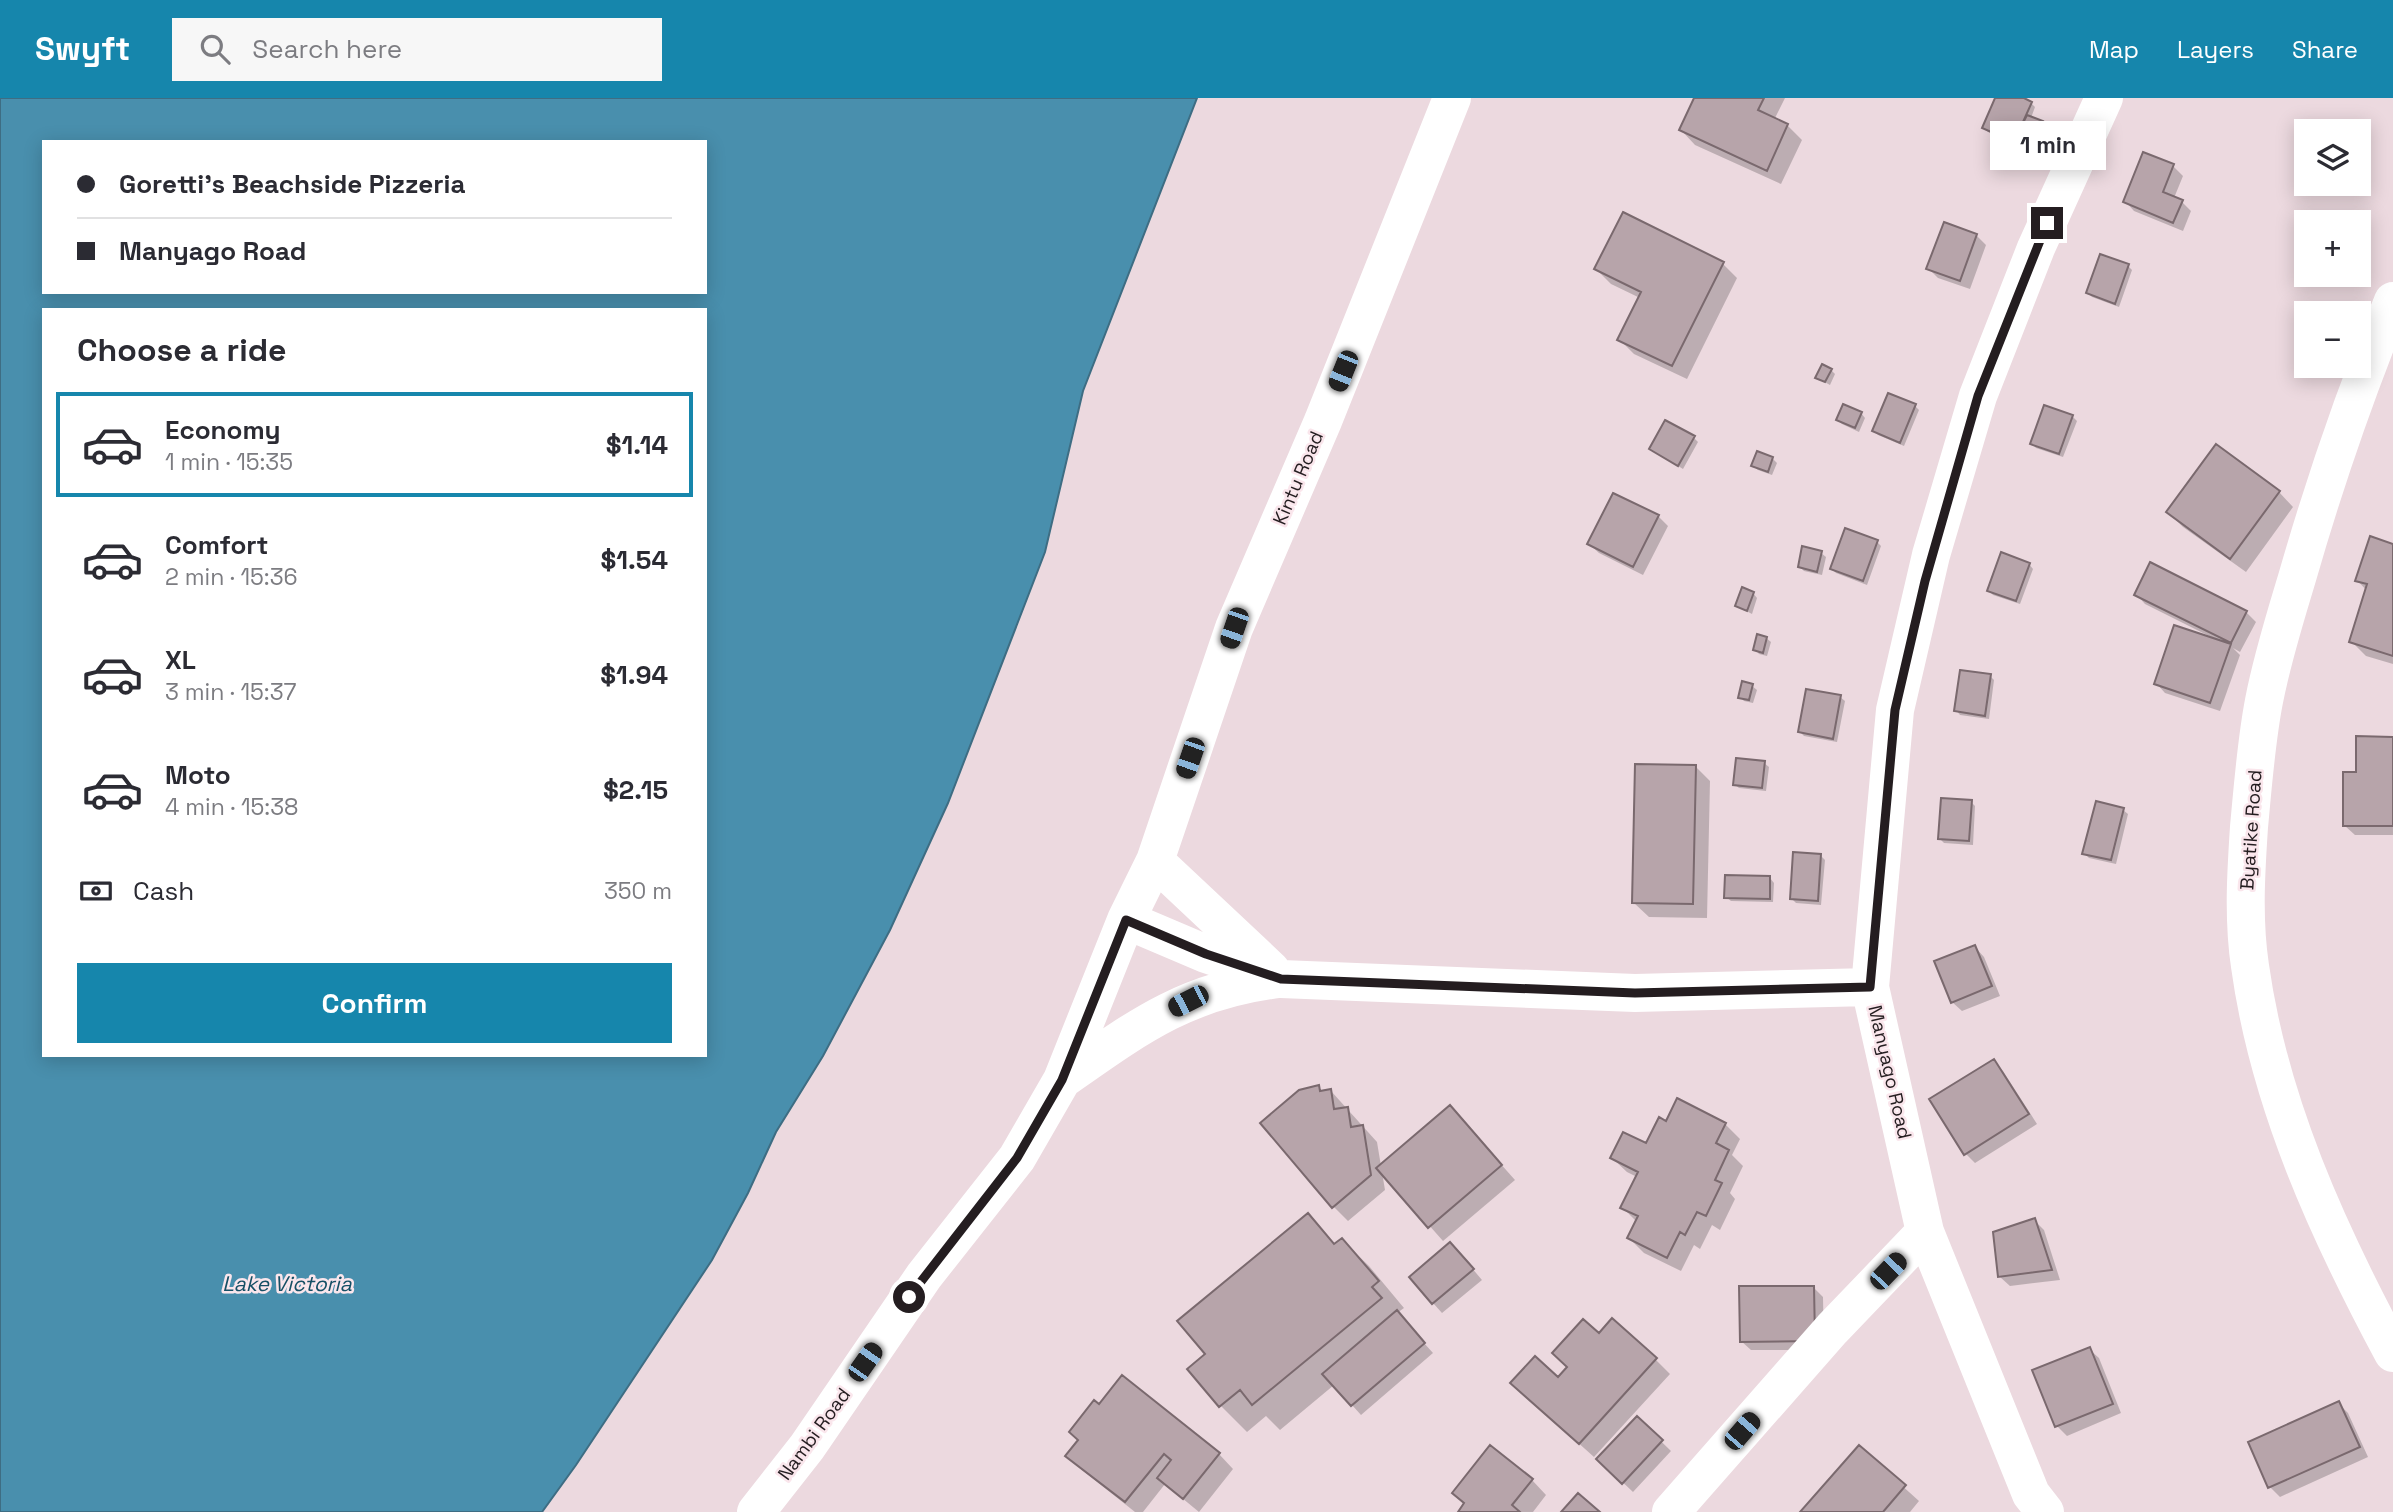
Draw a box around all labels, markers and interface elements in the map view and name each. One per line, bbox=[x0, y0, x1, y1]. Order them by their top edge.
search box bbox=[172, 18, 662, 81]
text: Swyft bbox=[35, 28, 130, 70]
icon: search bbox=[196, 30, 234, 68]
text: Search here bbox=[252, 32, 402, 66]
text: Map bbox=[2089, 34, 2139, 65]
text: Layers bbox=[2177, 34, 2254, 65]
text: Share bbox=[2292, 34, 2358, 65]
map controls bbox=[2294, 119, 2371, 378]
button: layers bbox=[2294, 119, 2371, 196]
callout: 1 min bbox=[1989, 122, 2105, 170]
text: 1 min bbox=[2020, 130, 2076, 160]
text: Goretti's Beachside Pizzeria bbox=[119, 167, 465, 201]
route end bbox=[2031, 207, 2063, 239]
button: + bbox=[2294, 210, 2371, 287]
text: Manyago Road bbox=[119, 234, 306, 268]
button: − bbox=[2294, 301, 2371, 378]
text: Choose a ride bbox=[77, 330, 287, 370]
car bbox=[1326, 348, 1361, 394]
icon: car bbox=[81, 413, 144, 476]
text: Economy bbox=[165, 413, 281, 447]
street label: Kintu Road bbox=[1267, 427, 1329, 529]
text: $1.14 bbox=[606, 428, 668, 462]
text: 1 min · 15:35 bbox=[165, 447, 293, 477]
icon: car bbox=[81, 528, 144, 591]
text: Comfort bbox=[165, 528, 268, 562]
text: $1.54 bbox=[601, 543, 668, 577]
text: 2 min · 15:36 bbox=[165, 562, 298, 592]
car bbox=[1218, 605, 1251, 651]
icon: car bbox=[81, 643, 144, 706]
text: XL bbox=[165, 643, 196, 677]
text: $1.94 bbox=[600, 658, 668, 692]
text: 3 min · 15:37 bbox=[165, 677, 297, 707]
car bbox=[1174, 735, 1207, 781]
icon: car bbox=[81, 758, 144, 821]
text: Moto bbox=[165, 758, 231, 792]
street label: Byatike Road bbox=[2234, 769, 2268, 891]
text: $2.15 bbox=[603, 773, 668, 807]
text: 4 min · 15:38 bbox=[165, 792, 298, 822]
icon: cash bbox=[77, 872, 115, 910]
text: Cash bbox=[133, 874, 194, 908]
text: 350 m bbox=[604, 876, 672, 906]
button: Confirm bbox=[77, 963, 672, 1043]
car bbox=[1165, 982, 1212, 1020]
street label: Manyago Road bbox=[1862, 1003, 1918, 1141]
car bbox=[1866, 1249, 1911, 1293]
water label: Lake Victoria bbox=[222, 1270, 353, 1297]
route start bbox=[893, 1281, 925, 1313]
car bbox=[845, 1339, 886, 1385]
street label: Nambi Road bbox=[772, 1383, 856, 1485]
car bbox=[1721, 1408, 1764, 1454]

